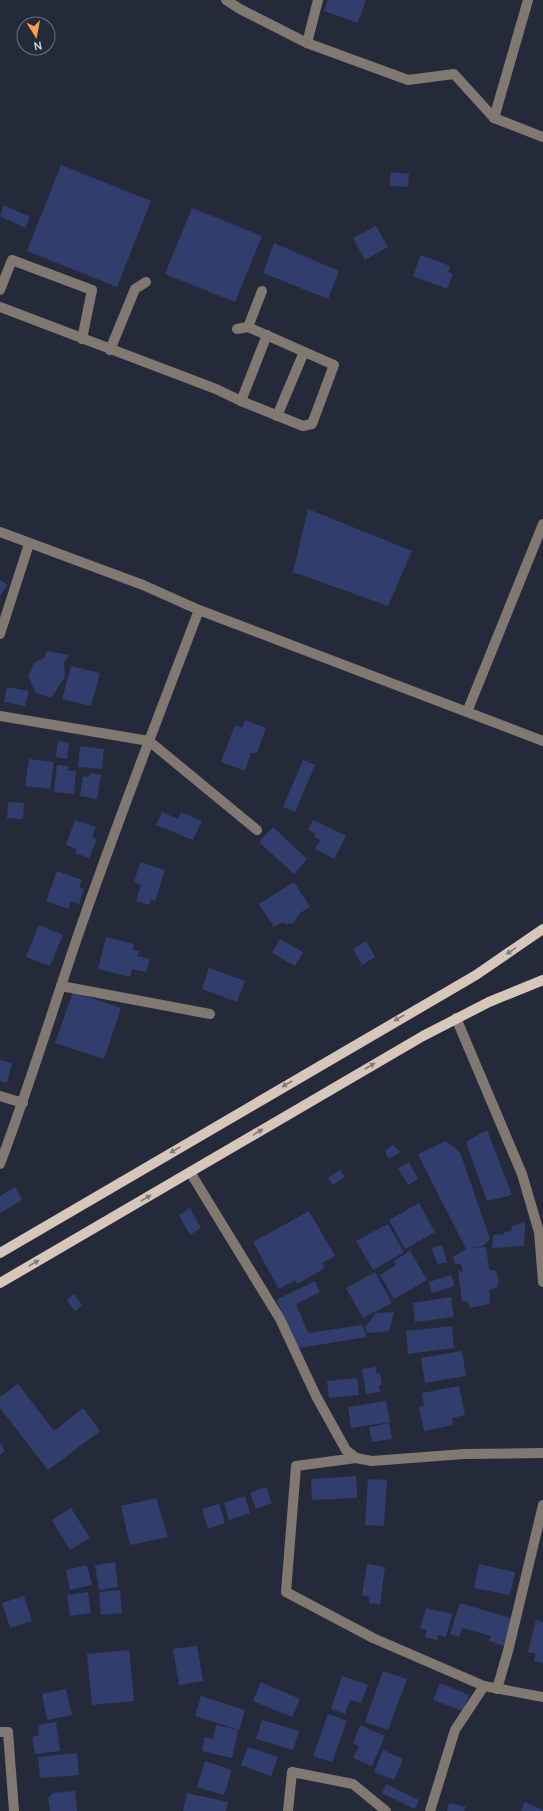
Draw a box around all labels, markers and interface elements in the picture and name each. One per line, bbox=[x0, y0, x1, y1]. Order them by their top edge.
north arrow bbox=[16, 16, 56, 56]
text: N bbox=[33, 38, 43, 54]
one-way arrow bbox=[506, 947, 516, 955]
one-way arrow bbox=[394, 1015, 405, 1022]
one-way arrow bbox=[364, 1063, 376, 1070]
one-way arrow bbox=[281, 1080, 293, 1087]
one-way arrow bbox=[252, 1128, 264, 1135]
one-way arrow bbox=[169, 1146, 181, 1153]
one-way arrow bbox=[140, 1194, 152, 1201]
one-way arrow bbox=[28, 1260, 40, 1267]

